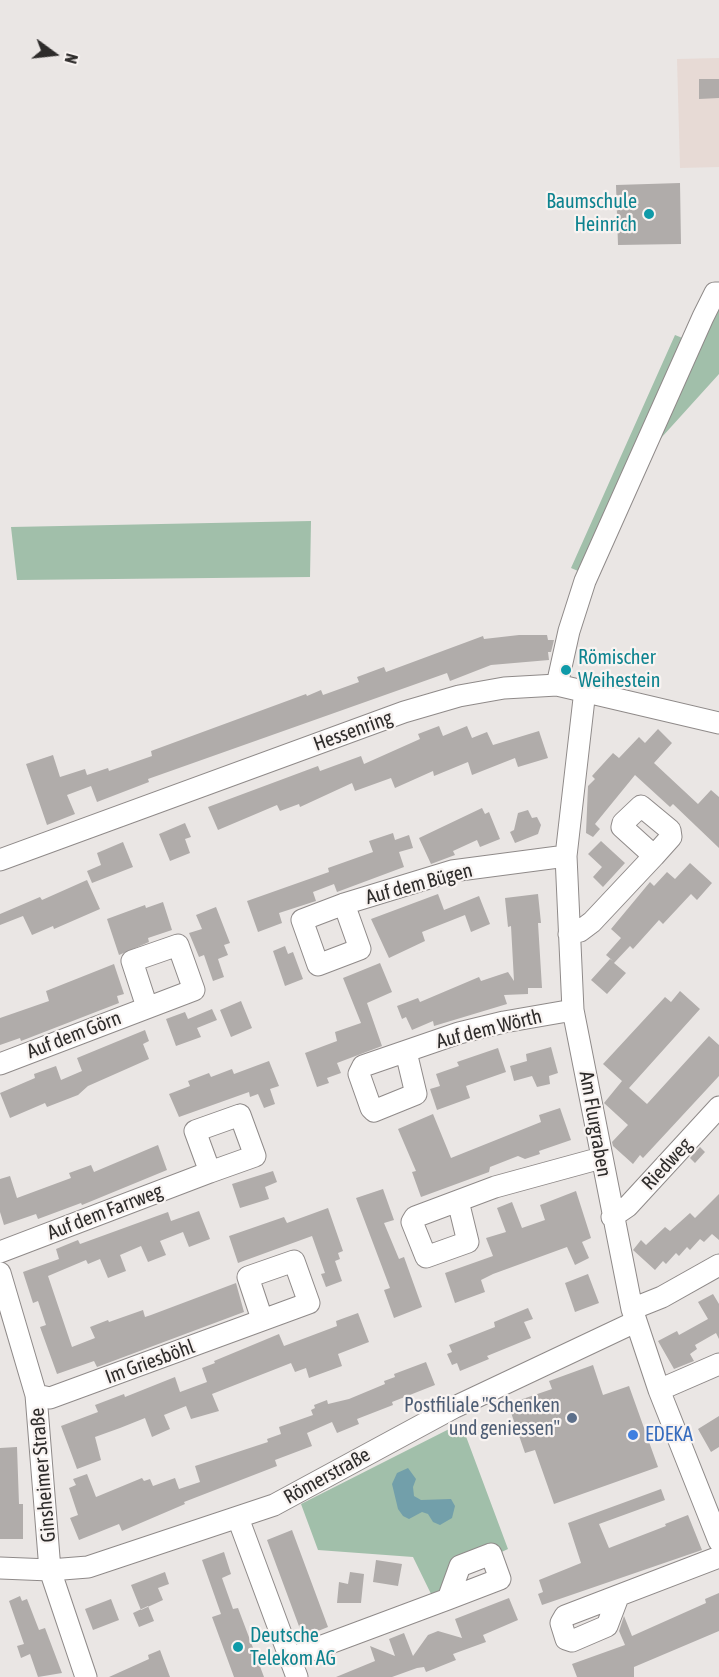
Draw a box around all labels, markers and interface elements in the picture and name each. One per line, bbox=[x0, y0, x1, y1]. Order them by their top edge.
north arrow bbox=[24, 24, 84, 84]
text: N bbox=[61, 52, 81, 66]
place label: Baumschule Heinrich bbox=[546, 190, 637, 237]
marker: Baumschule Heinrich bbox=[642, 207, 656, 221]
place label: Römischer Weihestein bbox=[578, 646, 660, 693]
marker: Römischer Weihestein bbox=[559, 663, 573, 677]
street label: Hessenring bbox=[310, 706, 396, 756]
street label: Auf dem Bügen bbox=[363, 858, 475, 910]
street label: Auf dem Wörth bbox=[434, 1004, 544, 1054]
street label: Auf dem Görn bbox=[23, 1006, 125, 1064]
street label: Am Flurgraben bbox=[574, 1069, 616, 1179]
street label: Riedweg bbox=[637, 1133, 697, 1195]
street label: Auf dem Farrweg bbox=[44, 1179, 166, 1245]
street label: Im Griesböhl bbox=[102, 1335, 198, 1389]
place label: Postfiliale "Schenken und geniessen" bbox=[404, 1394, 560, 1441]
street label: Ginsheimer Straße bbox=[25, 1407, 61, 1543]
marker: Postfiliale "Schenken und geniessen" bbox=[565, 1411, 579, 1425]
place label: EDEKA bbox=[645, 1423, 693, 1447]
marker: EDEKA bbox=[626, 1428, 640, 1442]
street label: Römerstraße bbox=[280, 1443, 374, 1509]
place label: Deutsche Telekom AG bbox=[250, 1624, 336, 1671]
marker: Deutsche Telekom AG bbox=[231, 1640, 245, 1654]

